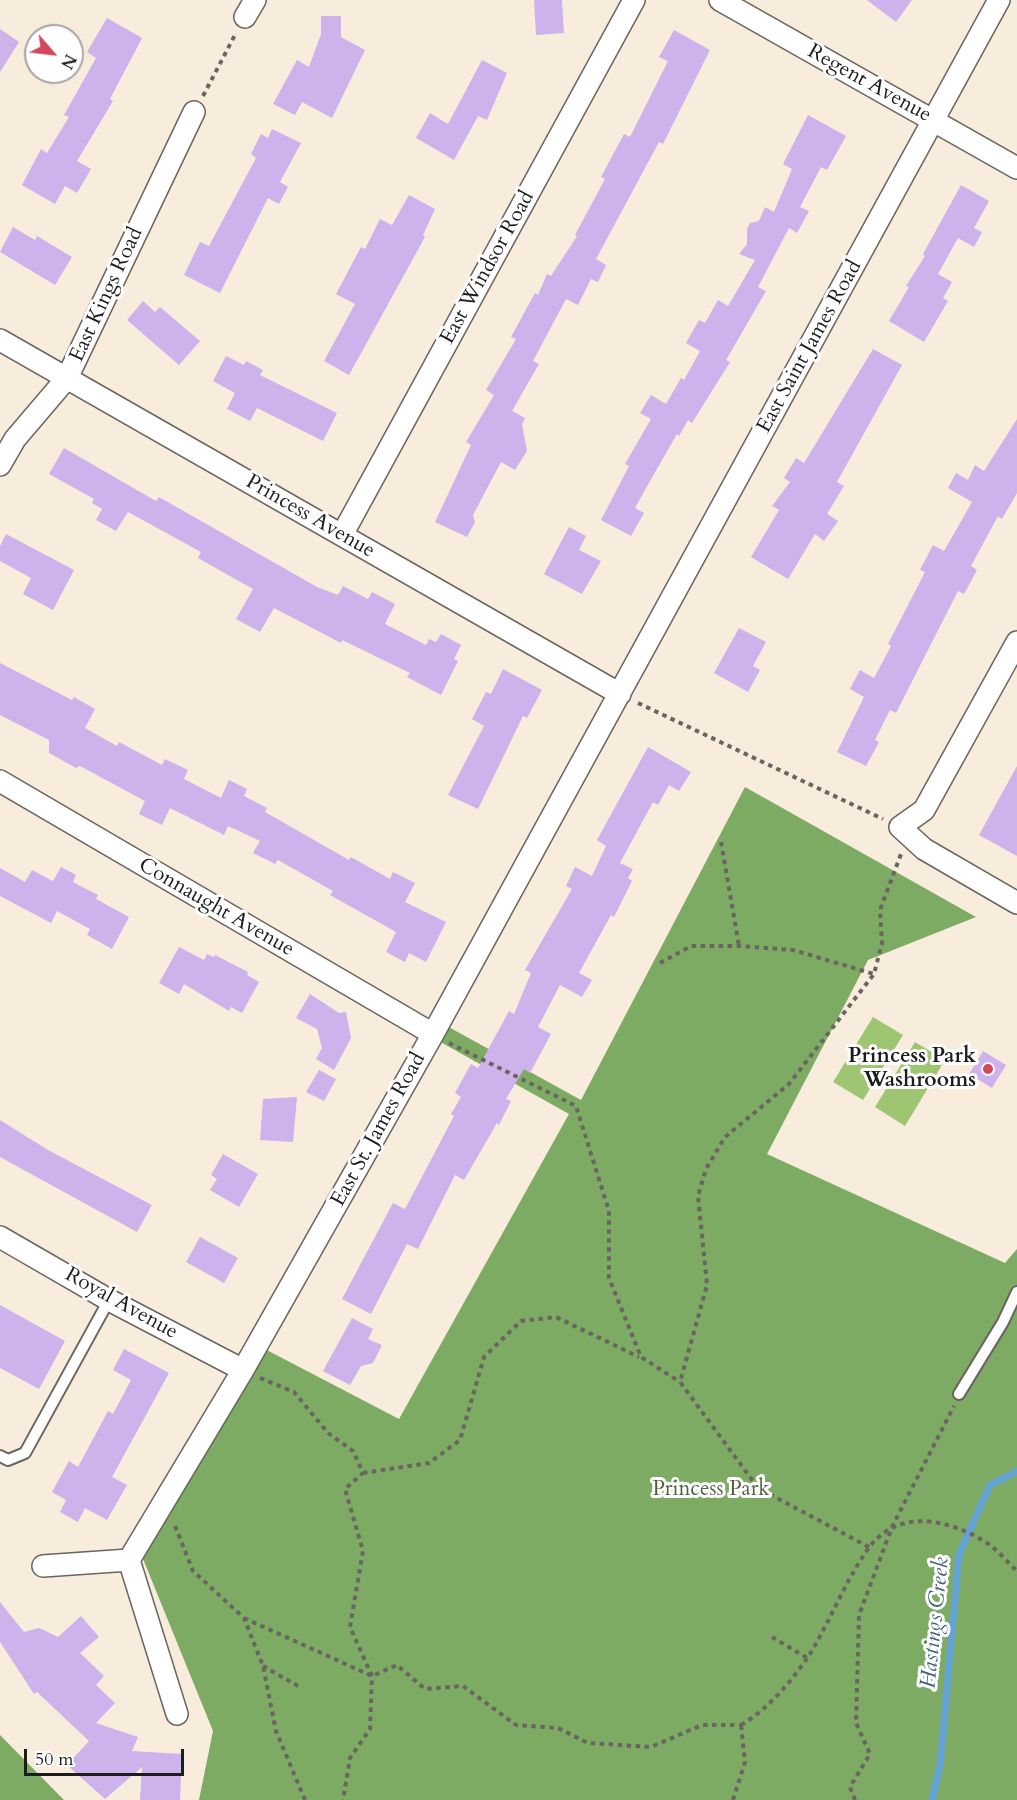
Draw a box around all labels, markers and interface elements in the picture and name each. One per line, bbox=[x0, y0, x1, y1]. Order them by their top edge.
north arrow bbox=[24, 24, 84, 84]
street label: Regent Avenue bbox=[803, 40, 935, 128]
text: N bbox=[55, 50, 81, 73]
street label: East Windsor Road bbox=[435, 187, 541, 349]
street label: East Kings Road bbox=[65, 224, 149, 366]
street label: East Saint James Road bbox=[752, 256, 868, 438]
street label: Princess Avenue bbox=[241, 470, 379, 564]
street label: Connaught Avenue bbox=[134, 853, 298, 963]
place label: Princess Park Washrooms bbox=[848, 1044, 976, 1094]
street label: East St. James Road bbox=[326, 1049, 432, 1211]
marker: Princess Park Washrooms bbox=[981, 1062, 995, 1076]
street label: Royal Avenue bbox=[60, 1263, 182, 1345]
park label: Princess Park bbox=[652, 1477, 770, 1503]
water label: Hastings Creek bbox=[916, 1556, 956, 1690]
scale bar bbox=[27, 1737, 188, 1775]
text: 50 m bbox=[35, 1747, 74, 1772]

